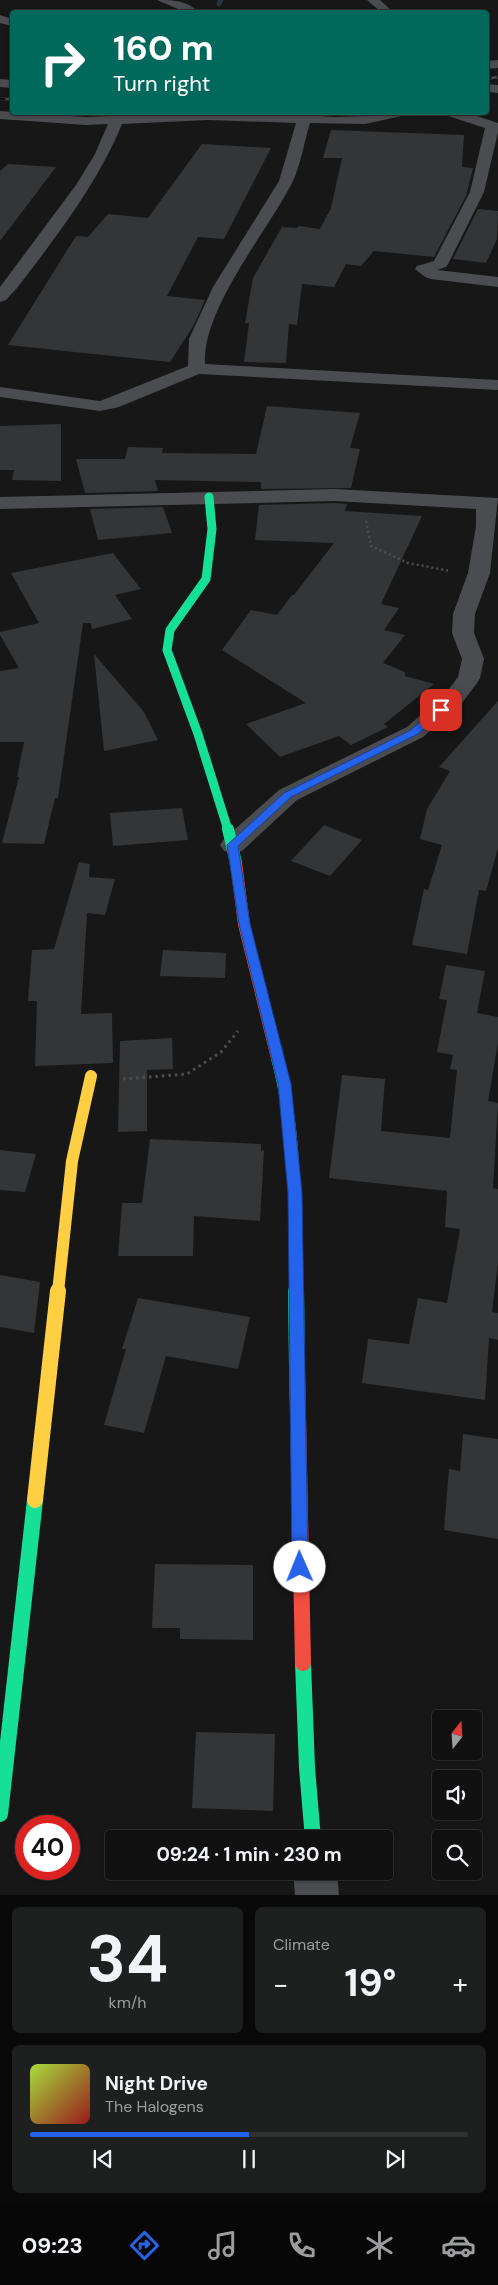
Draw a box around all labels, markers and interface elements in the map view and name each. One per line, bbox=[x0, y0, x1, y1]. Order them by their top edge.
text: 160 m bbox=[113, 25, 214, 71]
icon: right bbox=[30, 30, 95, 95]
text: Turn right bbox=[113, 69, 210, 98]
pin bbox=[420, 689, 462, 731]
icon: arrive bbox=[427, 696, 455, 724]
position arrow bbox=[273, 1540, 325, 1592]
north arrow bbox=[432, 1710, 482, 1760]
map controls bbox=[432, 1710, 482, 1880]
button: sound bbox=[432, 1770, 482, 1820]
speed limit sign: 40 bbox=[15, 1815, 80, 1880]
button: search bbox=[432, 1830, 482, 1880]
text: 09:24 · 1 min · 230 m bbox=[156, 1842, 342, 1867]
text: 34 bbox=[87, 1917, 168, 2001]
text: Climate bbox=[273, 1934, 330, 1955]
text: 19° bbox=[345, 1958, 396, 2008]
text: − bbox=[273, 1966, 288, 2003]
text: + bbox=[453, 1966, 468, 2003]
text: km/h bbox=[109, 1992, 146, 2013]
text: Night Drive bbox=[105, 2071, 208, 2096]
text: The Halogens bbox=[105, 2096, 204, 2117]
icon: previous bbox=[89, 2145, 117, 2173]
icon: pause bbox=[235, 2145, 263, 2173]
icon: next bbox=[381, 2145, 409, 2173]
icon: directions bbox=[127, 2228, 162, 2263]
icon: music bbox=[205, 2228, 240, 2263]
icon: phone bbox=[284, 2228, 319, 2263]
icon: climate bbox=[362, 2228, 397, 2263]
icon: car bbox=[441, 2228, 476, 2263]
text: 09:23 bbox=[22, 2231, 83, 2260]

